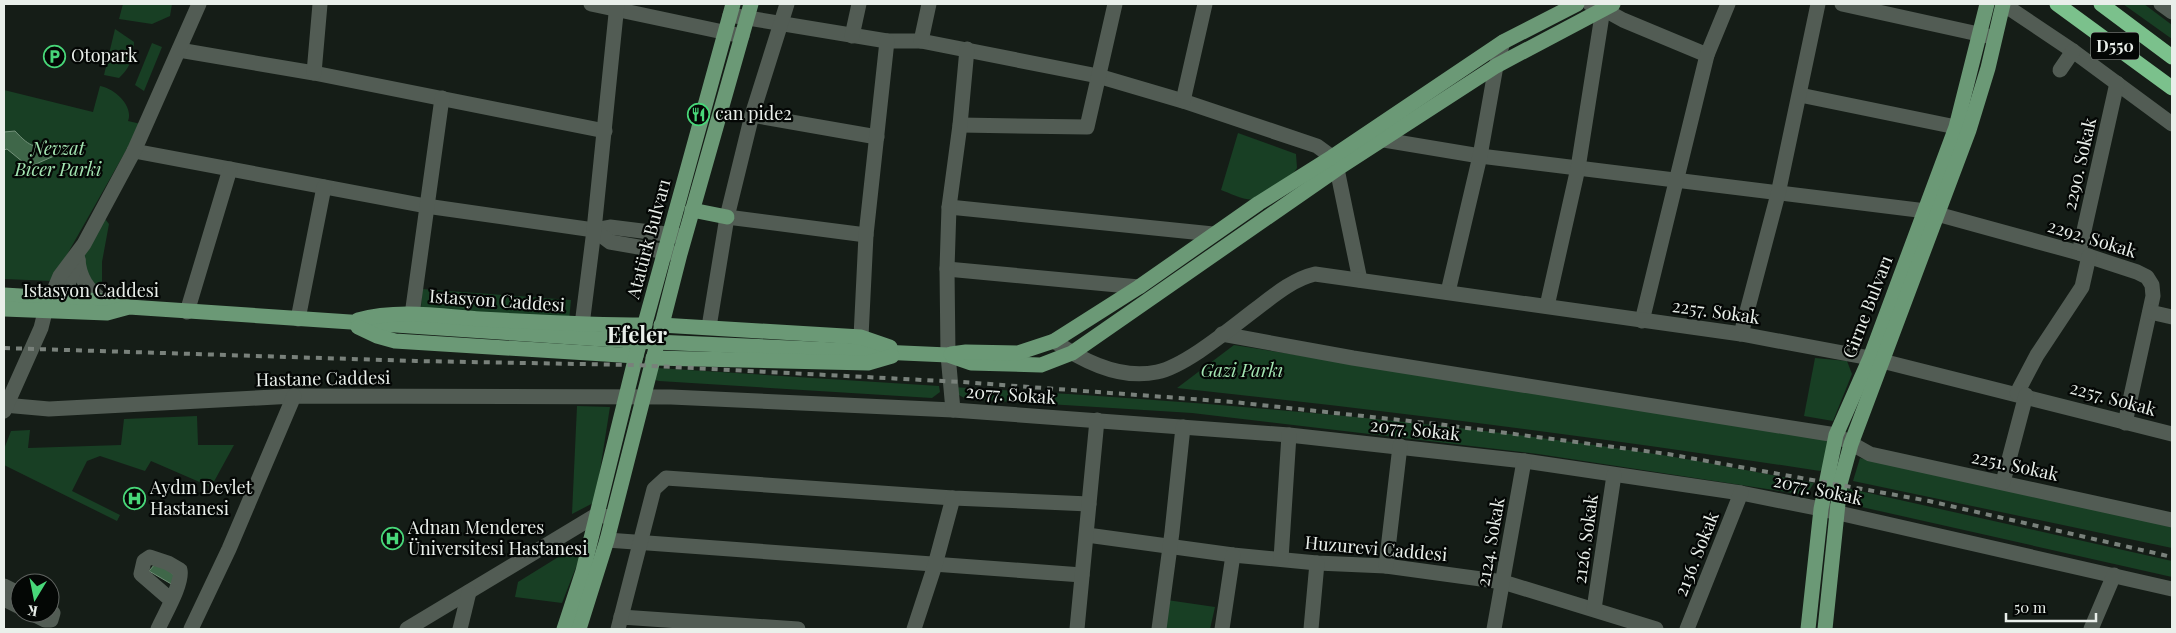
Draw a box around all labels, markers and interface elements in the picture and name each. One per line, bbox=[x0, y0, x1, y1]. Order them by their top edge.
road number: D550 bbox=[2091, 32, 2139, 59]
place label: Otopark bbox=[71, 43, 138, 67]
parking icon: Otopark bbox=[43, 44, 67, 68]
place label: can pide2 bbox=[715, 101, 792, 125]
restaurant icon: can pide2 bbox=[687, 102, 711, 126]
street label: 2290. Sokak bbox=[2057, 115, 2101, 212]
park label: Nevzat Bicer Parki bbox=[14, 136, 102, 181]
street label: Atatürk Bulvarı bbox=[620, 176, 676, 302]
street label: 2292. Sokak bbox=[2045, 213, 2140, 263]
street label: Girne Bulvarı bbox=[1837, 252, 1898, 361]
street label: Istasyon Caddesi bbox=[23, 278, 159, 302]
street label: Istasyon Caddesi bbox=[428, 283, 566, 317]
street label: 2257. Sokak bbox=[1671, 293, 1762, 329]
district label: Efeler bbox=[607, 319, 668, 349]
park label: Gazi Parkı bbox=[1201, 358, 1283, 382]
street label: Hastane Caddesi bbox=[255, 365, 391, 391]
street label: 2257. Sokak bbox=[2067, 375, 2159, 421]
street label: 2077. Sokak bbox=[965, 379, 1057, 409]
street label: 2077. Sokak bbox=[1369, 412, 1461, 446]
street label: 2251. Sokak bbox=[1969, 444, 2061, 486]
street label: 2077. Sokak bbox=[1772, 468, 1865, 510]
place label: Aydın Devlet Hastanesi bbox=[149, 475, 253, 520]
hospital icon: Aydın Devlet Hastanesi bbox=[122, 486, 146, 510]
street label: 2126. Sokak bbox=[1567, 492, 1603, 585]
street label: 2124. Sokak bbox=[1470, 495, 1510, 588]
street label: 2136. Sokak bbox=[1668, 508, 1724, 600]
place label: Adnan Menderes Üniversitesi Hastanesi bbox=[407, 515, 587, 560]
hospital icon: Adnan Menderes Üniversitesi Hastanesi bbox=[380, 526, 404, 550]
street label: Huzurevi Caddesi bbox=[1304, 530, 1448, 566]
north arrow bbox=[10, 573, 60, 623]
scale bar bbox=[2006, 590, 2096, 622]
text: 50 m bbox=[2014, 597, 2047, 617]
text: K bbox=[25, 601, 39, 622]

